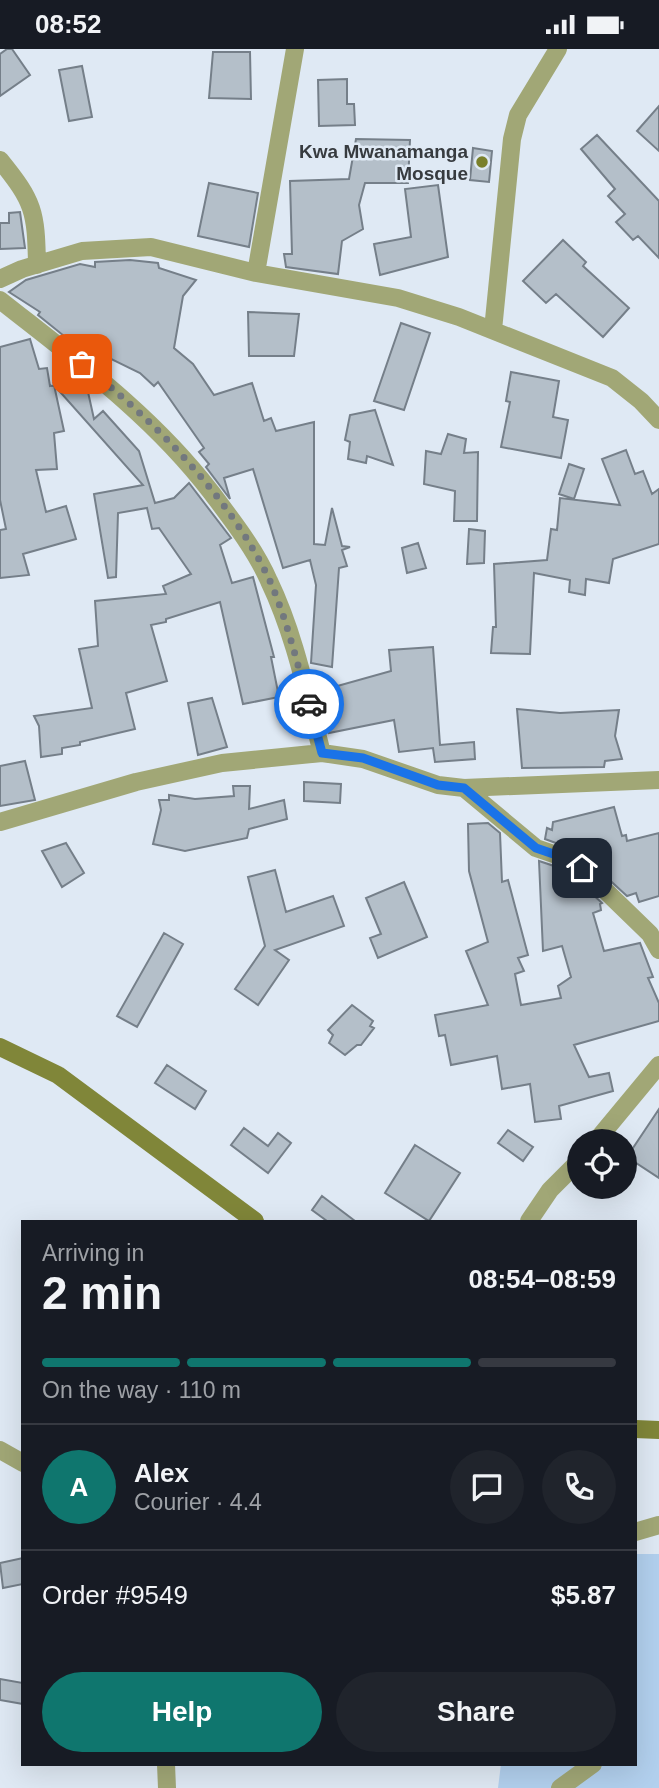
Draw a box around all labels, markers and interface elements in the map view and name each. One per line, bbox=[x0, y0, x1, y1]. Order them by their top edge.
text: 08:52 bbox=[35, 9, 102, 39]
place label: Kwa Mwanamanga Mosque bbox=[299, 141, 468, 184]
marker: Kwa Mwanamanga Mosque bbox=[474, 154, 490, 170]
pin bbox=[52, 334, 112, 394]
icon: bag bbox=[63, 345, 101, 383]
courier bbox=[274, 669, 344, 739]
icon: car bbox=[290, 685, 328, 723]
pin bbox=[552, 838, 612, 898]
icon: home bbox=[563, 849, 601, 887]
map controls bbox=[567, 1129, 637, 1199]
button: locate bbox=[567, 1129, 637, 1199]
text: Arriving in bbox=[42, 1240, 144, 1266]
text: 08:54–08:59 bbox=[469, 1264, 616, 1294]
text: 2 min bbox=[42, 1267, 162, 1319]
text: On the way · 110 m bbox=[42, 1377, 241, 1403]
button: chat bbox=[450, 1450, 524, 1524]
button: phone bbox=[542, 1450, 616, 1524]
text: Alex bbox=[134, 1458, 189, 1488]
text: A bbox=[70, 1472, 88, 1502]
text: Courier · 4.4 bbox=[134, 1489, 262, 1515]
text: Order #9549 bbox=[42, 1580, 188, 1610]
text: $5.87 bbox=[551, 1580, 616, 1610]
button: Help bbox=[42, 1672, 322, 1752]
button: Share bbox=[336, 1672, 616, 1752]

